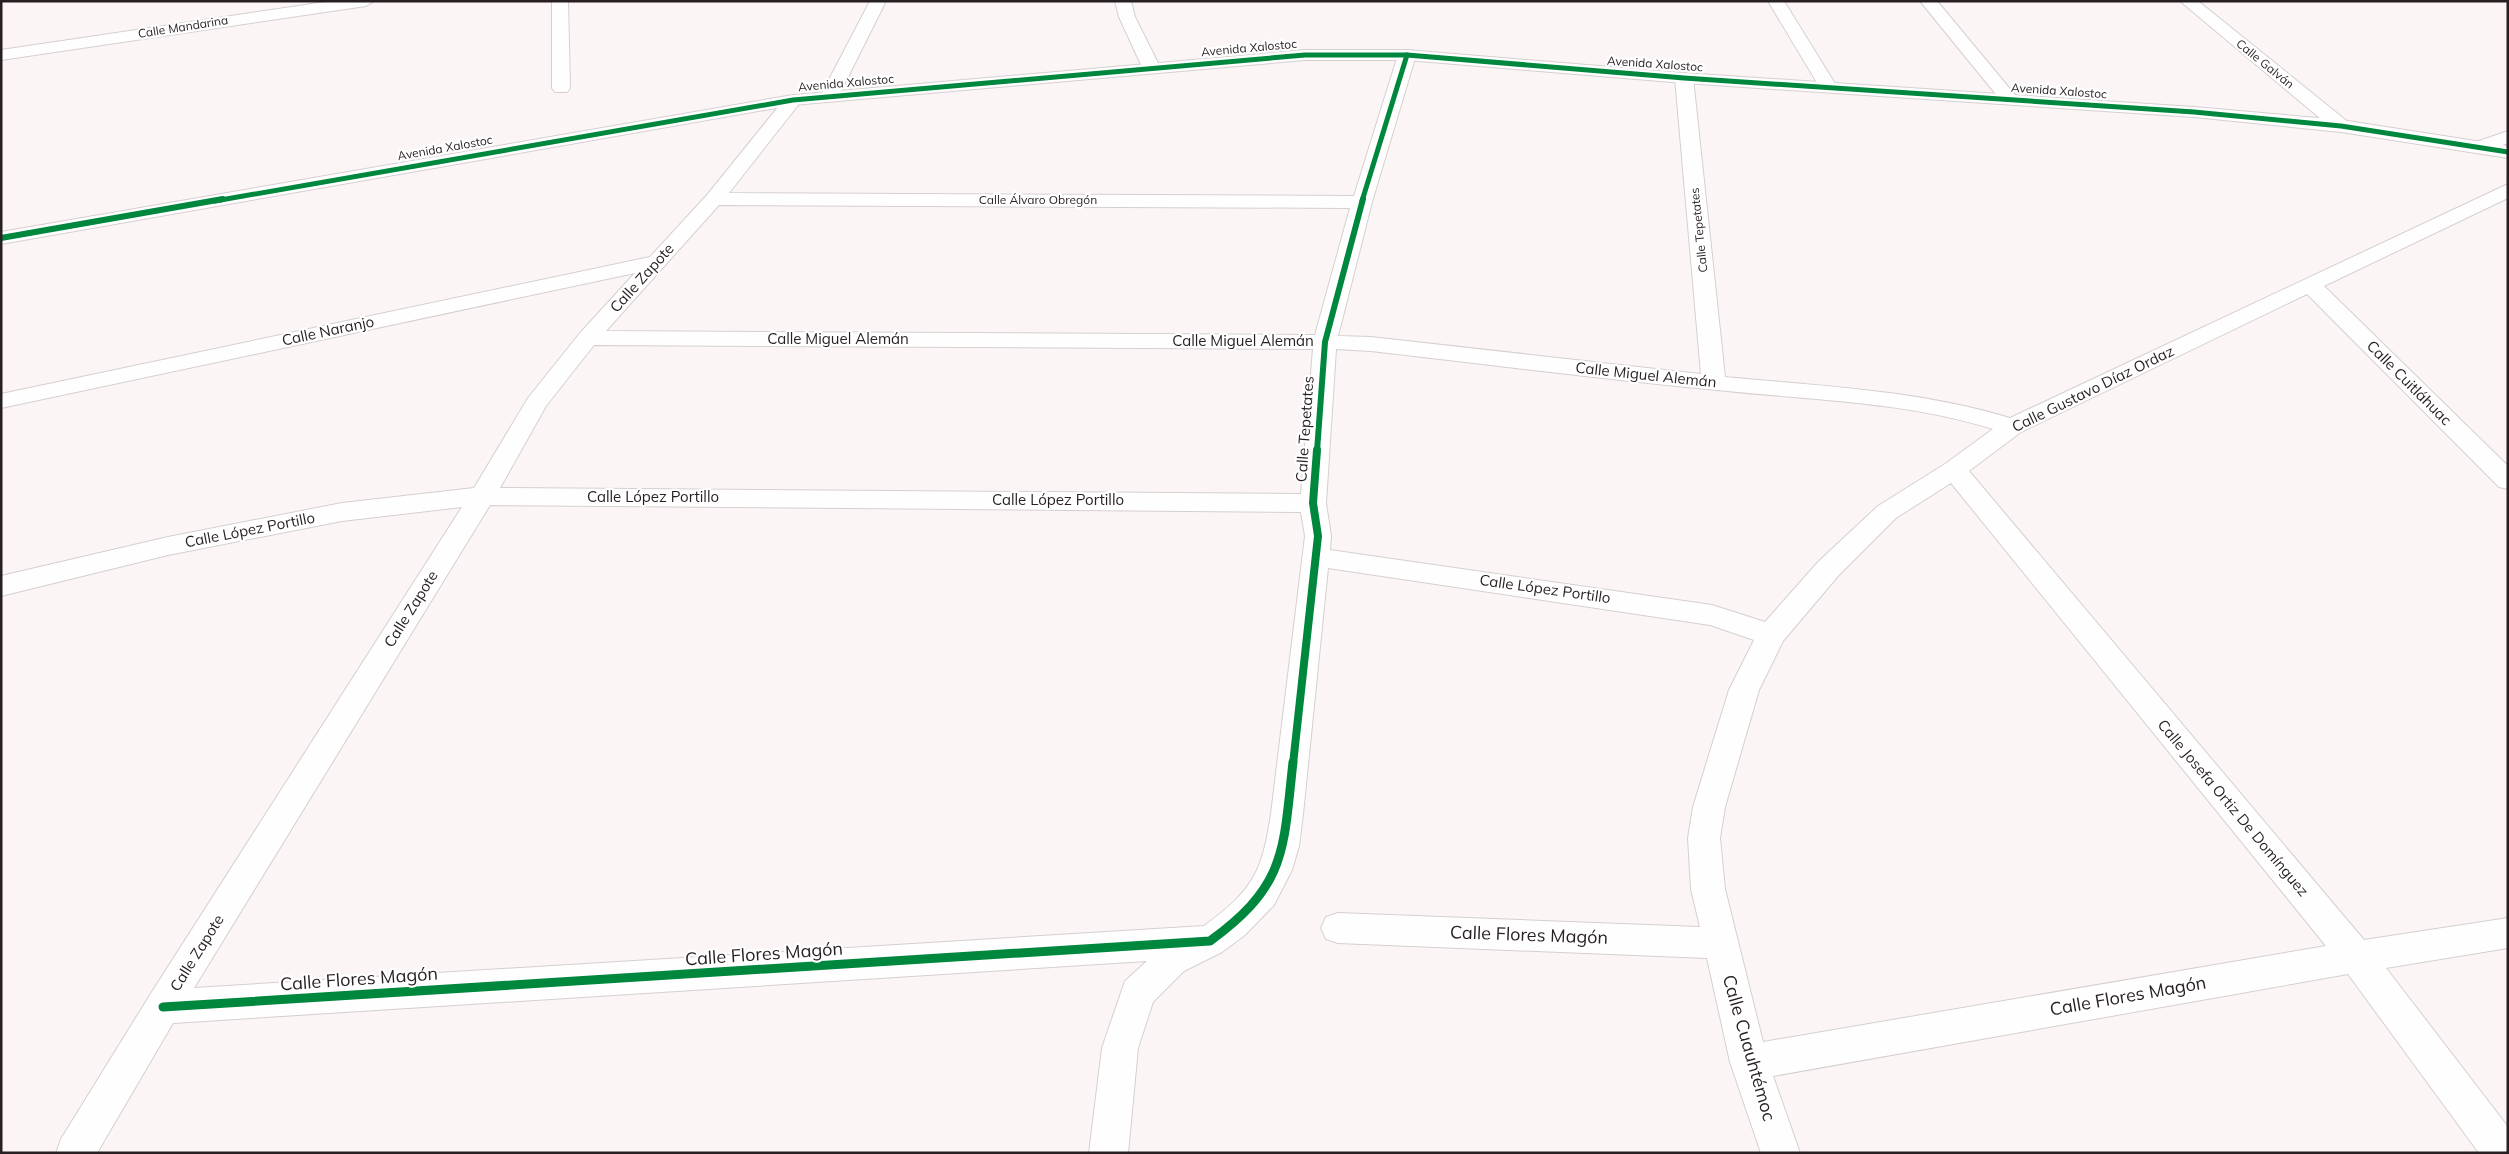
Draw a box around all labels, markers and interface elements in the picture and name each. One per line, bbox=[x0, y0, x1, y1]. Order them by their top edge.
street label: Calle Mandarina bbox=[137, 12, 229, 41]
street label: Avenida Xalostoc bbox=[1200, 36, 1298, 59]
street label: Calle Galván bbox=[2233, 36, 2297, 91]
street label: Avenida Xalostoc bbox=[1606, 53, 1704, 74]
street label: Avenida Xalostoc bbox=[797, 71, 895, 94]
street label: Avenida Xalostoc bbox=[2010, 80, 2108, 101]
street label: Avenida Xalostoc bbox=[396, 132, 494, 163]
street label: Calle Tepetates bbox=[1687, 187, 1710, 273]
street label: Calle Álvaro Obregón bbox=[979, 192, 1097, 207]
street label: Calle Zapote bbox=[606, 239, 678, 316]
street label: Calle Naranjo bbox=[280, 311, 376, 350]
street label: Calle Miguel Alemán bbox=[767, 329, 909, 348]
street label: Calle Miguel Alemán bbox=[1172, 331, 1314, 350]
street label: Calle Cuitláhuac bbox=[2363, 336, 2456, 429]
street label: Calle Gustavo Díaz Ordaz bbox=[2009, 341, 2177, 436]
street label: Calle Miguel Alemán bbox=[1575, 358, 1718, 391]
street label: Calle Tepetates bbox=[1291, 375, 1318, 483]
street label: Calle López Portillo bbox=[587, 487, 719, 506]
street label: Calle López Portillo bbox=[992, 490, 1124, 509]
street label: Calle López Portillo bbox=[183, 508, 317, 551]
street label: Calle Zapote bbox=[380, 567, 442, 651]
street label: Calle López Portillo bbox=[1478, 570, 1612, 607]
street label: Calle Josefa Ortiz De Domínguez bbox=[2154, 715, 2313, 900]
street label: Calle Zapote bbox=[166, 911, 228, 995]
street label: Calle Flores Magón bbox=[1450, 920, 1609, 949]
street label: Calle Flores Magón bbox=[684, 937, 844, 970]
street label: Calle Flores Magón bbox=[279, 962, 439, 995]
street label: Calle Flores Magón bbox=[2048, 970, 2208, 1021]
street label: Calle Cuauhtémoc bbox=[1718, 972, 1781, 1124]

